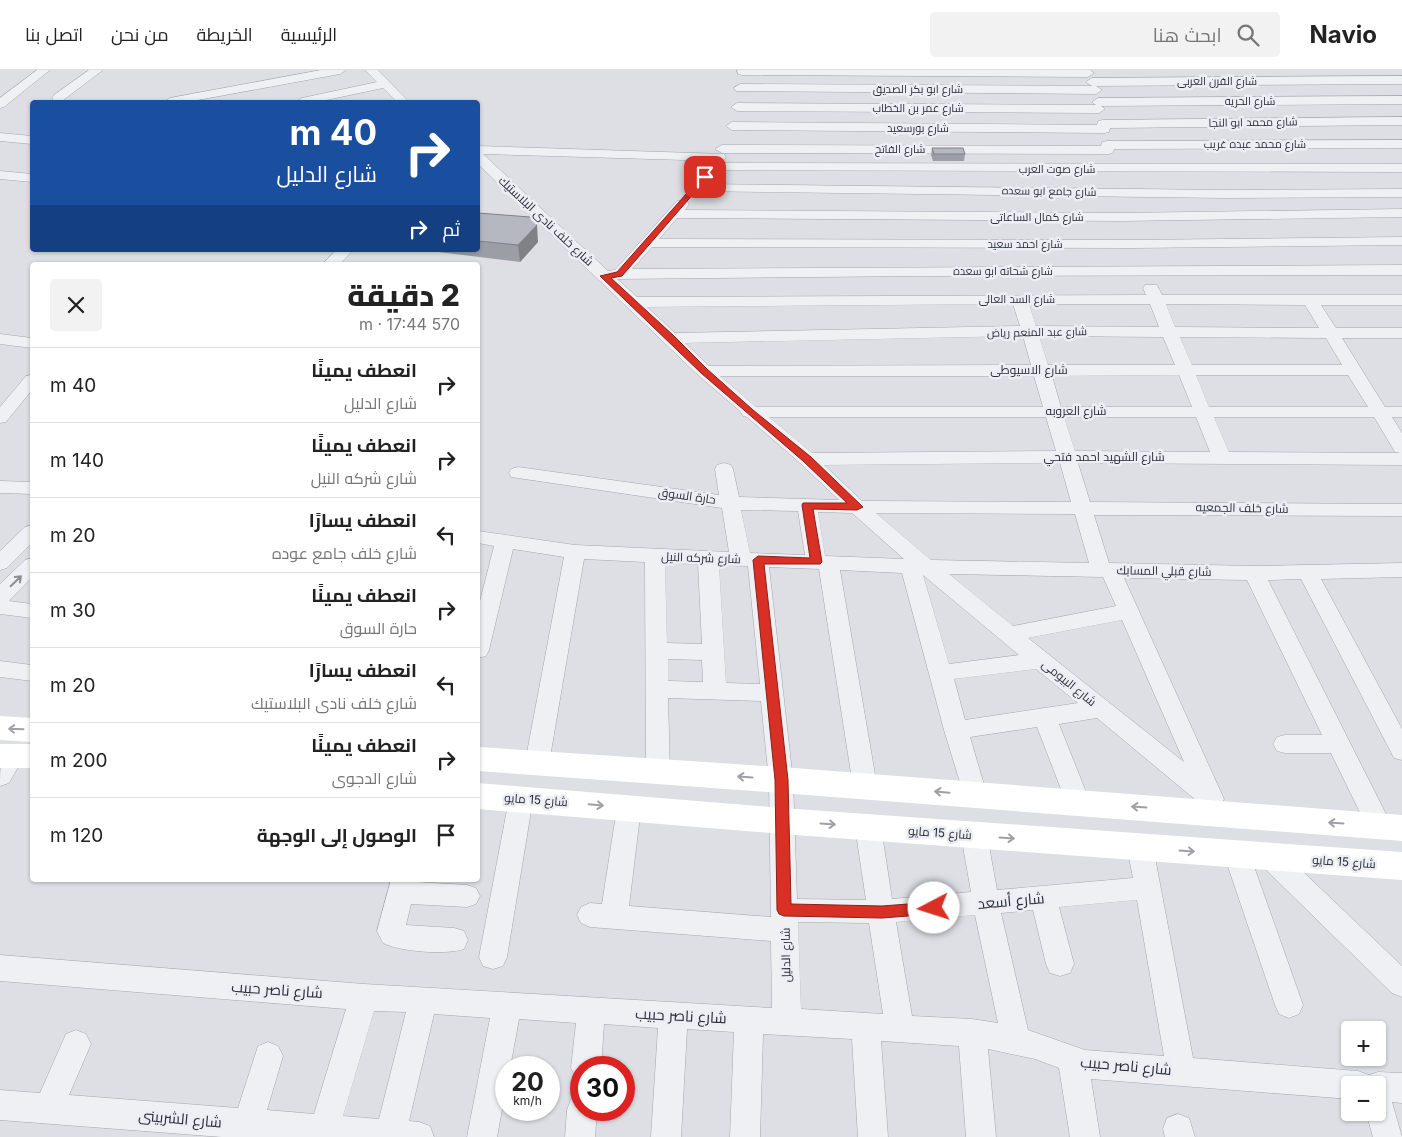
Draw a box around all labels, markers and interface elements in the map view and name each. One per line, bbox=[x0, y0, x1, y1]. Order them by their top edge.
search box bbox=[930, 12, 1280, 57]
text: Navio bbox=[1310, 20, 1377, 49]
icon: search bbox=[1234, 21, 1262, 49]
text: اتصل بنا bbox=[25, 24, 83, 45]
text: من نحن bbox=[111, 24, 169, 45]
text: الخريطة bbox=[197, 24, 253, 45]
text: الرئيسية bbox=[281, 24, 337, 45]
text: ابحث هنا bbox=[1153, 24, 1222, 47]
street label: شارع الفرن العربى bbox=[1177, 74, 1257, 89]
street label: شارع ابو بكر الصديق bbox=[873, 82, 963, 97]
street label: شارع الحريه bbox=[1225, 94, 1275, 109]
street label: شارع عمر بن الخطاب bbox=[872, 101, 964, 116]
text: 40 m bbox=[289, 111, 377, 153]
street label: شارع محمد ابو النجا bbox=[1208, 114, 1298, 131]
icon: right bbox=[395, 120, 460, 185]
street label: شارع بورسعيد bbox=[887, 121, 949, 136]
street label: شارع محمد عبده غريب bbox=[1204, 137, 1306, 152]
street label: شارع الفاتح bbox=[875, 142, 925, 157]
pin bbox=[684, 156, 726, 198]
text: شارع الدليل bbox=[277, 161, 377, 187]
street label: شارع صوت العرب bbox=[1019, 162, 1095, 177]
icon: arrive bbox=[691, 163, 719, 191]
street label: شارع خلف نادى البلاستيك bbox=[495, 173, 597, 269]
street label: شارع جامع ابو سعده bbox=[1002, 183, 1096, 200]
street label: شارع كمال الساعاتى bbox=[990, 210, 1084, 225]
icon: right bbox=[404, 215, 432, 243]
text: ثم bbox=[442, 218, 460, 241]
street label: شارع احمد سعيد bbox=[987, 237, 1063, 252]
street label: شارع شحاته ابو سعده bbox=[953, 264, 1053, 279]
text: 2 دقيقة bbox=[347, 277, 460, 313]
button: close bbox=[50, 279, 102, 331]
street label: شارع السد العالى bbox=[979, 292, 1055, 307]
text: 570 m · 17:44 bbox=[359, 314, 460, 334]
street label: شارع عبد المنعم رياض bbox=[987, 324, 1087, 341]
text: انعطف يمينًا bbox=[311, 359, 417, 382]
street label: شارع الاسيوطى bbox=[990, 362, 1068, 378]
icon: right bbox=[432, 371, 460, 399]
text: 40 m bbox=[50, 374, 96, 397]
text: شارع الدليل bbox=[344, 393, 417, 413]
street label: شارع العروبه bbox=[1045, 403, 1107, 419]
text: انعطف يمينًا bbox=[311, 434, 417, 457]
icon: right bbox=[432, 446, 460, 474]
text: 140 m bbox=[50, 449, 104, 472]
street label: شارع الشهيد احمد فتحي bbox=[1043, 449, 1165, 467]
text: شارع شركه النيل bbox=[311, 468, 417, 488]
street label: حارة السوق bbox=[657, 484, 717, 507]
street label: شارع خلف الجمعيه bbox=[1195, 499, 1289, 517]
text: انعطف يسارًا bbox=[309, 509, 417, 532]
icon: left bbox=[432, 521, 460, 549]
text: 20 m bbox=[50, 524, 96, 547]
text: شارع خلف جامع عوده bbox=[272, 543, 417, 563]
street label: شارع شركه النيل bbox=[661, 549, 741, 567]
street label: شارع قبلي المسابك bbox=[1116, 562, 1212, 582]
one-way arrow bbox=[10, 575, 23, 587]
text: انعطف يمينًا bbox=[311, 584, 417, 607]
icon: right bbox=[432, 596, 460, 624]
text: 30 m bbox=[50, 599, 96, 622]
text: حارة السوق bbox=[340, 618, 417, 638]
street label: شارع البيومى bbox=[1039, 656, 1100, 710]
text: انعطف يسارًا bbox=[309, 659, 417, 682]
icon: left bbox=[432, 671, 460, 699]
text: 20 m bbox=[50, 674, 96, 697]
text: شارع خلف نادى البلاستيك bbox=[251, 693, 417, 713]
one-way arrow bbox=[9, 724, 25, 734]
text: انعطف يمينًا bbox=[311, 734, 417, 757]
icon: right bbox=[432, 746, 460, 774]
text: 200 m bbox=[50, 749, 108, 772]
text: شارع الدجوى bbox=[332, 768, 417, 788]
one-way arrow bbox=[737, 773, 753, 782]
one-way arrow bbox=[934, 787, 950, 797]
street label: شارع 15 مايو bbox=[504, 790, 568, 810]
one-way arrow bbox=[588, 800, 604, 810]
one-way arrow bbox=[1131, 803, 1147, 812]
one-way arrow bbox=[1328, 818, 1344, 827]
one-way arrow bbox=[819, 820, 835, 829]
icon: arrive bbox=[432, 821, 460, 849]
street label: شارع 15 مايو bbox=[908, 823, 972, 843]
text: 120 m bbox=[50, 824, 103, 847]
text: الوصول إلى الوجهة bbox=[257, 824, 417, 847]
one-way arrow bbox=[999, 833, 1015, 842]
one-way arrow bbox=[1178, 846, 1194, 855]
street label: شارع 15 مايو bbox=[1312, 852, 1376, 872]
position arrow bbox=[907, 881, 959, 933]
street label: شارع أسعد bbox=[977, 888, 1045, 915]
street label: شارع الدليل bbox=[778, 927, 794, 983]
street label: شارع ناصر حبيب bbox=[231, 977, 323, 1004]
street label: شارع ناصر حبيب bbox=[635, 1004, 727, 1029]
map controls bbox=[1341, 1021, 1386, 1121]
button: + bbox=[1341, 1021, 1386, 1066]
street label: شارع ناصر حبيب bbox=[1079, 1052, 1173, 1081]
speed limit sign: 30 bbox=[570, 1056, 635, 1121]
text: 20 bbox=[511, 1067, 544, 1097]
button: − bbox=[1341, 1076, 1386, 1121]
text: km/h bbox=[513, 1093, 542, 1108]
street label: شارع الشربينى bbox=[137, 1105, 223, 1134]

